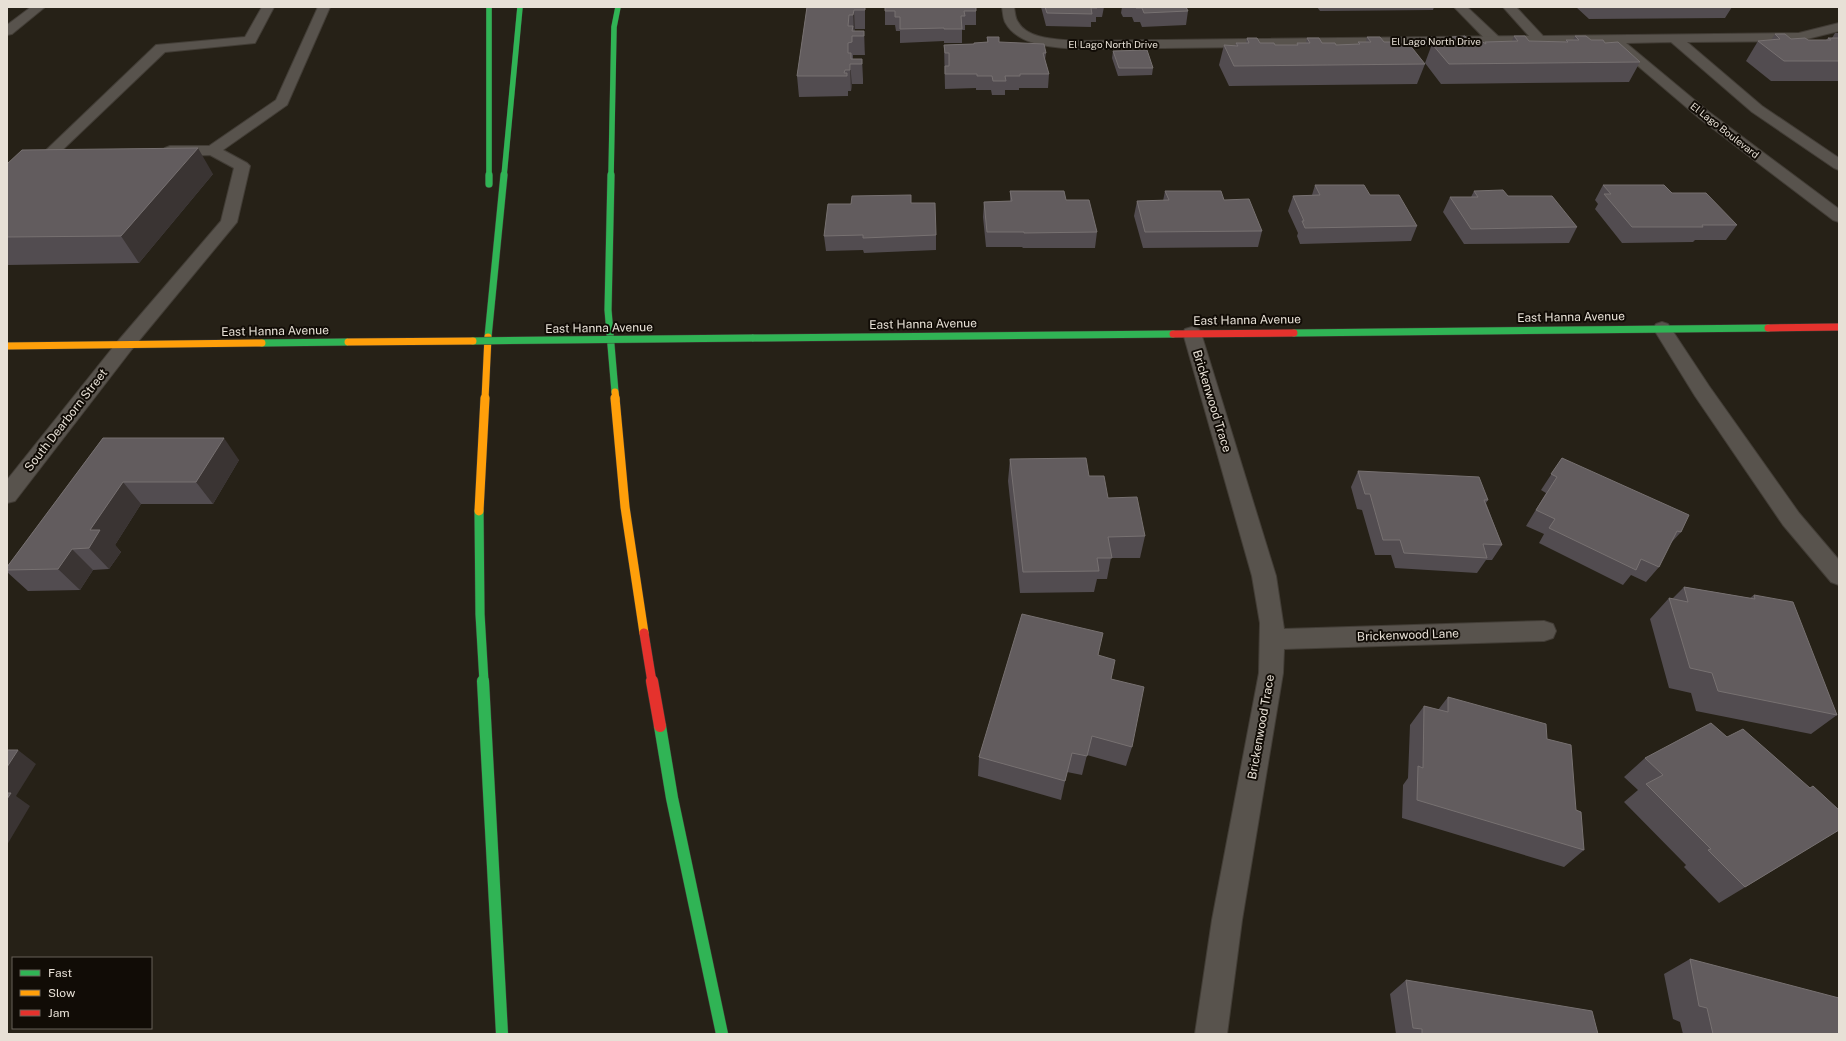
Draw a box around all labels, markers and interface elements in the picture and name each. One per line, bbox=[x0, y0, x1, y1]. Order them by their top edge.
street label: El Lago North Drive bbox=[1391, 35, 1481, 47]
street label: El Lago North Drive bbox=[1068, 38, 1158, 50]
street label: El Lago Boulevard bbox=[1688, 100, 1762, 160]
street label: East Hanna Avenue bbox=[1517, 309, 1625, 325]
street label: East Hanna Avenue bbox=[1193, 312, 1301, 328]
street label: East Hanna Avenue bbox=[869, 316, 977, 332]
street label: East Hanna Avenue bbox=[545, 320, 653, 336]
street label: East Hanna Avenue bbox=[221, 323, 329, 339]
street label: Brickenwood Trace bbox=[1190, 348, 1234, 454]
street label: South Dearborn Street bbox=[22, 366, 111, 474]
street label: Brickenwood Lane bbox=[1357, 626, 1459, 644]
street label: Brickenwood Trace bbox=[1245, 673, 1277, 780]
legend bbox=[12, 957, 152, 1029]
text: Fast bbox=[48, 966, 73, 980]
text: Slow bbox=[48, 986, 76, 1000]
text: Jam bbox=[48, 1006, 70, 1020]

